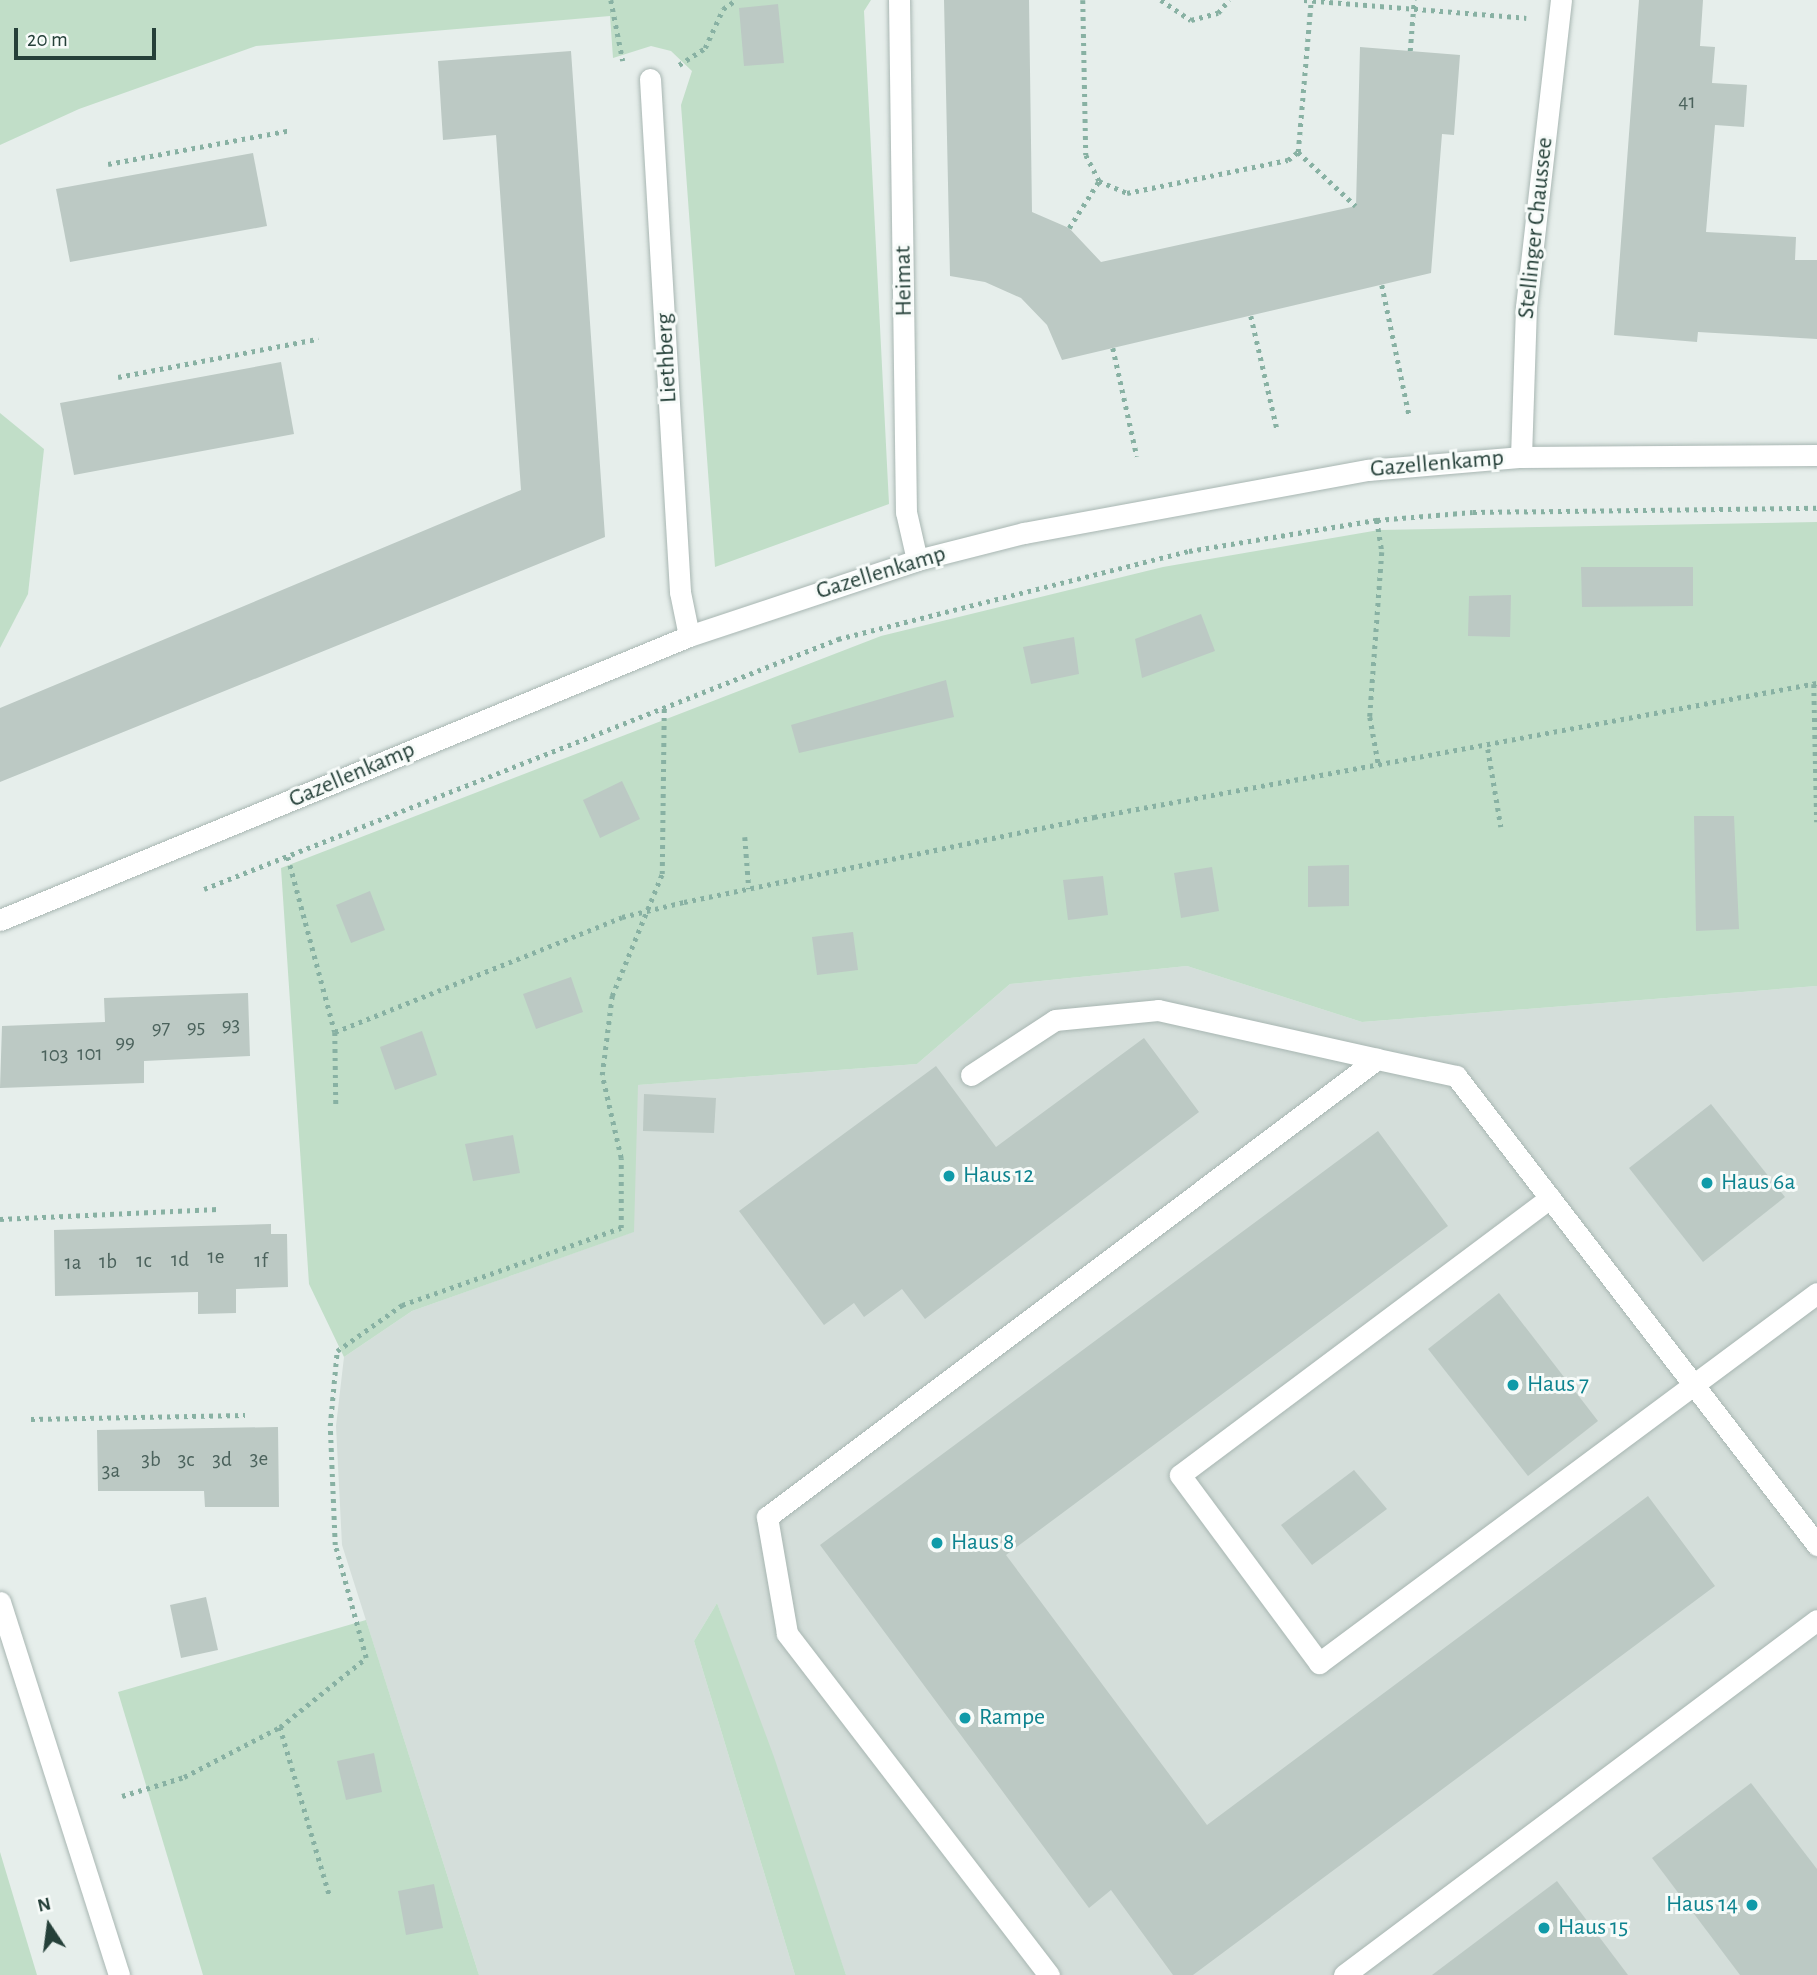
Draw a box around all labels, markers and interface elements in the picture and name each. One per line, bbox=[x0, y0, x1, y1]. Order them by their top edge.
scale bar bbox=[18, 14, 159, 58]
text: 20 m bbox=[27, 29, 68, 50]
house number: 41 bbox=[1678, 89, 1696, 115]
street label: Stellinger Chaussee bbox=[1512, 136, 1560, 320]
street label: Heimat bbox=[889, 245, 919, 317]
street label: Liethberg bbox=[650, 312, 684, 404]
street label: Gazellenkamp bbox=[1369, 444, 1505, 484]
street label: Gazellenkamp bbox=[813, 540, 949, 606]
street label: Gazellenkamp bbox=[285, 736, 419, 814]
house number: 93 bbox=[222, 1012, 240, 1038]
house number: 95 bbox=[187, 1014, 205, 1040]
house number: 97 bbox=[152, 1015, 170, 1041]
house number: 99 bbox=[115, 1029, 135, 1055]
house number: 101 bbox=[77, 1041, 103, 1067]
house number: 103 bbox=[42, 1042, 68, 1068]
place label: Haus 12 bbox=[963, 1162, 1034, 1190]
marker: Haus 12 bbox=[941, 1168, 957, 1184]
place label: Haus 6a bbox=[1721, 1169, 1795, 1197]
marker: Haus 6a bbox=[1699, 1175, 1715, 1191]
house number: 1e bbox=[208, 1244, 224, 1270]
house number: 1d bbox=[171, 1247, 189, 1273]
house number: 1c bbox=[136, 1248, 152, 1274]
house number: 1f bbox=[254, 1248, 268, 1274]
house number: 1b bbox=[99, 1249, 117, 1275]
house number: 1a bbox=[65, 1250, 81, 1276]
place label: Haus 7 bbox=[1527, 1371, 1589, 1399]
marker: Haus 7 bbox=[1505, 1377, 1521, 1393]
house number: 3e bbox=[250, 1446, 268, 1472]
house number: 3b bbox=[141, 1447, 161, 1473]
house number: 3c bbox=[178, 1447, 194, 1473]
house number: 3d bbox=[212, 1447, 232, 1473]
house number: 3a bbox=[102, 1458, 120, 1484]
place label: Haus 8 bbox=[951, 1529, 1014, 1557]
marker: Haus 8 bbox=[929, 1535, 945, 1551]
place label: Rampe bbox=[979, 1704, 1045, 1732]
marker: Rampe bbox=[957, 1710, 973, 1726]
north arrow bbox=[14, 1891, 84, 1961]
place label: Haus 14 bbox=[1666, 1891, 1738, 1919]
text: N bbox=[36, 1894, 53, 1916]
marker: Haus 14 bbox=[1744, 1897, 1760, 1913]
place label: Haus 15 bbox=[1558, 1914, 1628, 1942]
marker: Haus 15 bbox=[1536, 1920, 1552, 1936]

